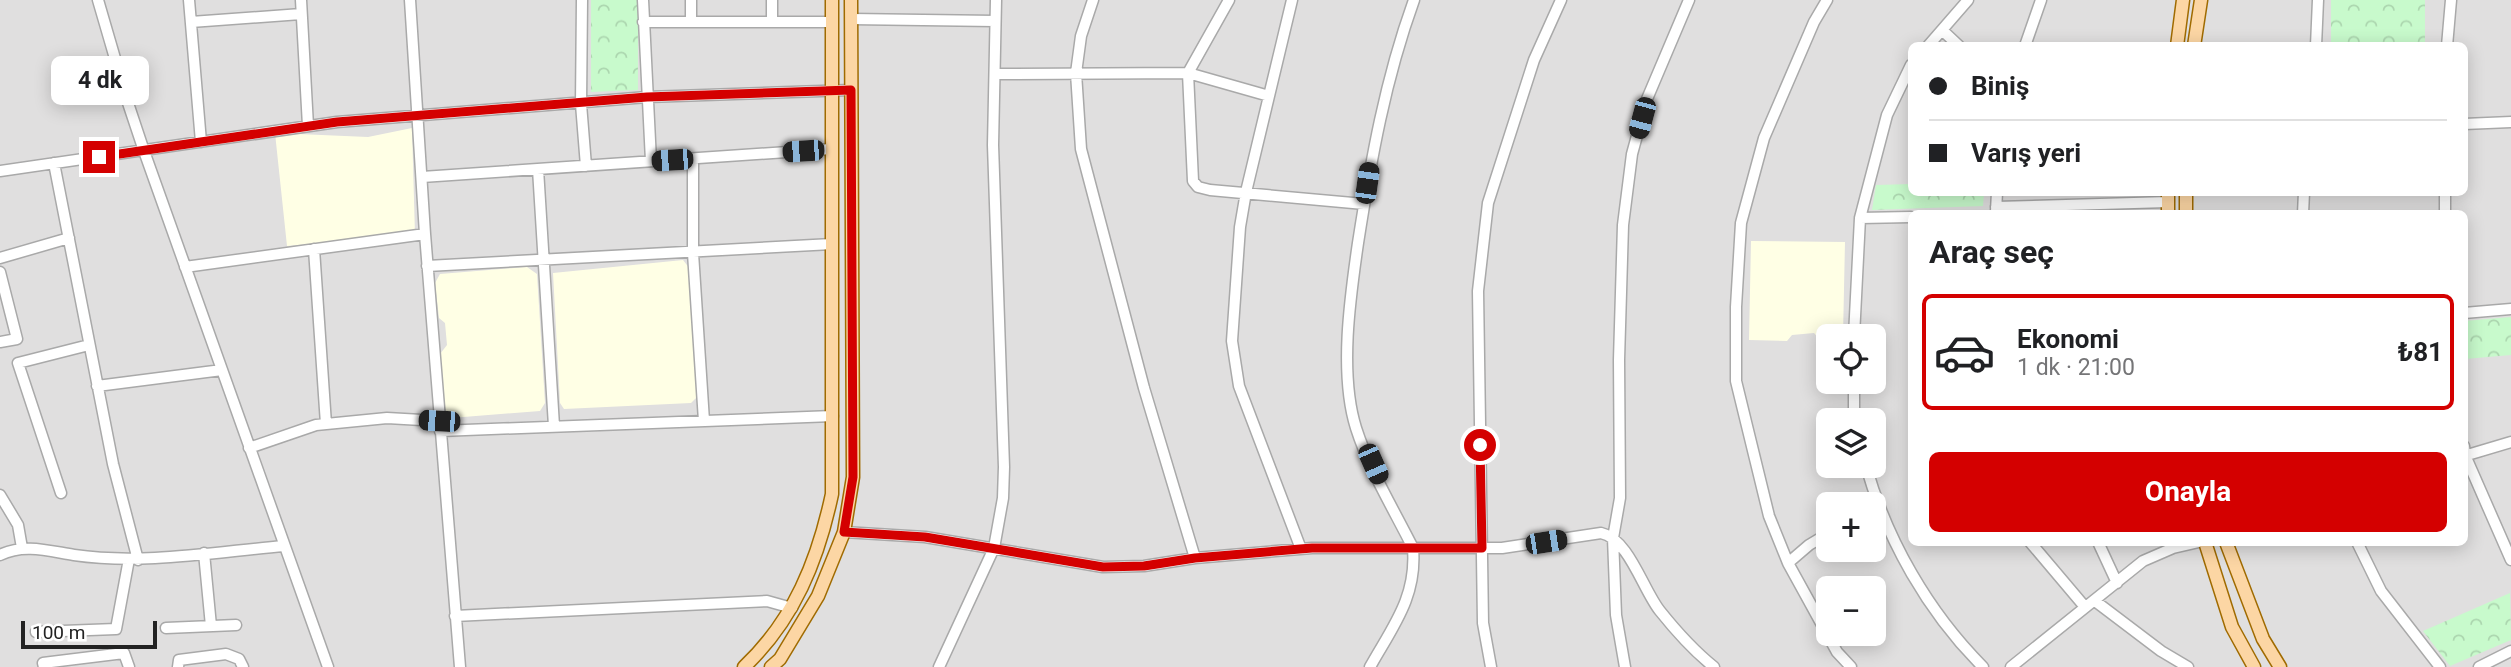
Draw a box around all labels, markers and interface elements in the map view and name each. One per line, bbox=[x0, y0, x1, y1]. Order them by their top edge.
callout: 4 dk bbox=[50, 55, 148, 104]
text: 4 dk bbox=[78, 67, 122, 94]
text: Biniş bbox=[1971, 71, 2029, 101]
car bbox=[1627, 95, 1658, 141]
text: Varış yeri bbox=[1971, 138, 2081, 168]
car bbox=[782, 139, 825, 163]
route end bbox=[83, 141, 115, 173]
car bbox=[651, 148, 694, 172]
car bbox=[1354, 161, 1381, 205]
text: Araç seç bbox=[1929, 233, 2054, 271]
icon: car bbox=[1933, 321, 1996, 384]
map controls bbox=[1816, 324, 1886, 646]
button: locate bbox=[1816, 324, 1886, 394]
text: Ekonomi bbox=[2017, 324, 2119, 354]
text: ₺81 bbox=[2398, 337, 2443, 367]
text: 1 dk · 21:00 bbox=[2017, 354, 2135, 381]
button: layers bbox=[1816, 408, 1886, 478]
car bbox=[418, 409, 461, 433]
route start bbox=[1464, 429, 1496, 461]
car bbox=[1355, 441, 1392, 487]
button: Onayla bbox=[1929, 452, 2447, 532]
button: + bbox=[1816, 492, 1886, 562]
car bbox=[1524, 528, 1569, 556]
button: − bbox=[1816, 576, 1886, 646]
scale bar bbox=[21, 618, 158, 650]
text: 100 m bbox=[32, 621, 85, 644]

